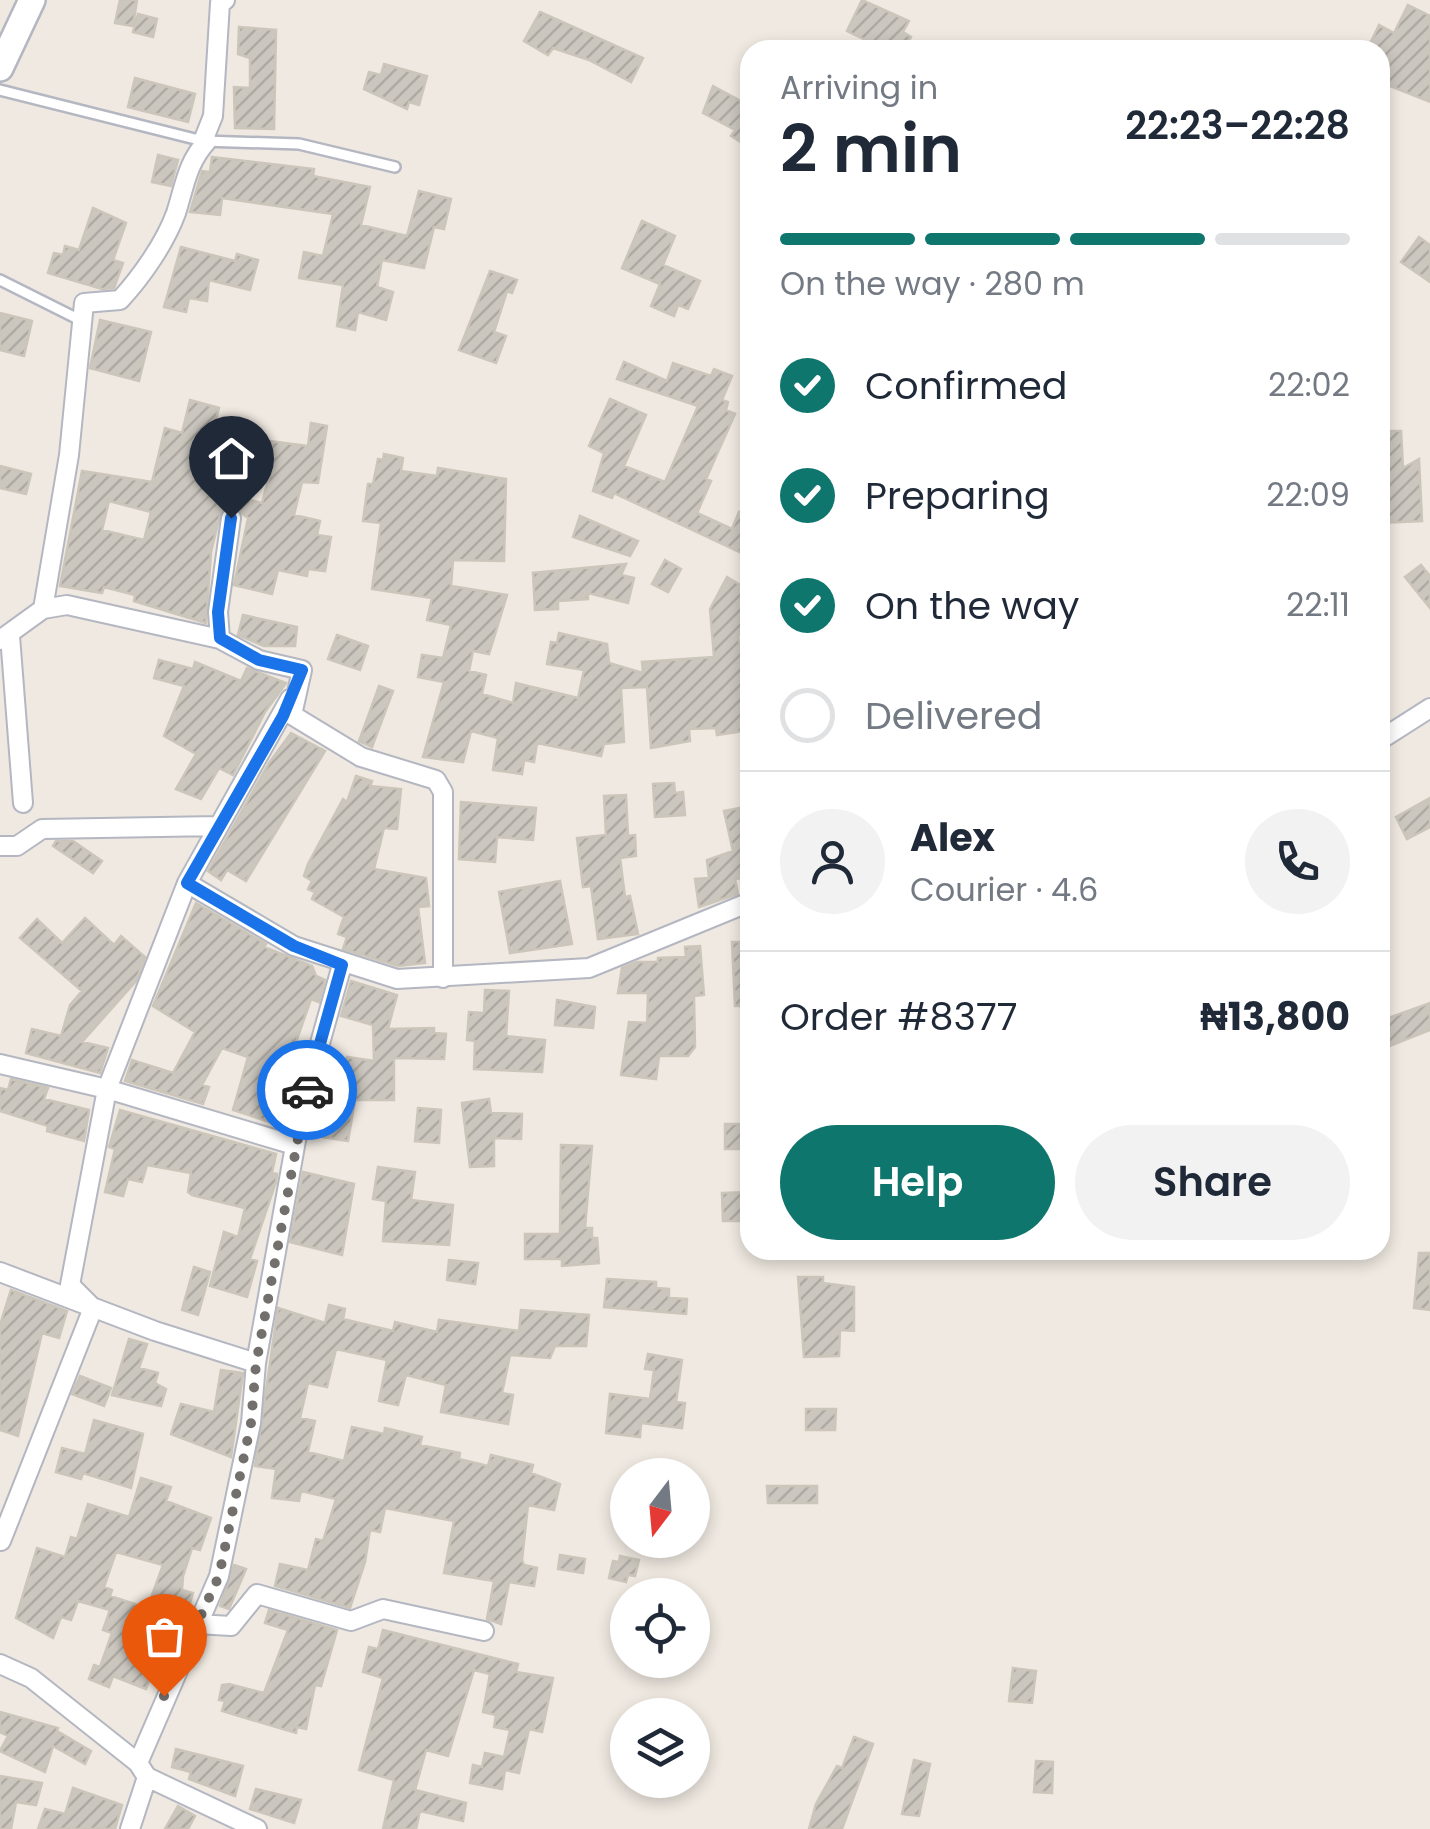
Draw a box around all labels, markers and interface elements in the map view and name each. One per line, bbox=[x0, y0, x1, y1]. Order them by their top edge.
text: Arriving in bbox=[780, 65, 938, 110]
text: 22:23–22:28 bbox=[1125, 99, 1350, 152]
text: 2 min bbox=[780, 104, 962, 195]
text: On the way · 280 m bbox=[780, 261, 1085, 306]
icon: check bbox=[780, 358, 835, 413]
text: Confirmed bbox=[865, 359, 1067, 412]
text: 22:02 bbox=[1268, 362, 1350, 407]
pin bbox=[189, 416, 274, 519]
icon: home bbox=[204, 431, 259, 486]
icon: check bbox=[780, 468, 835, 523]
text: Preparing bbox=[865, 469, 1050, 522]
text: 22:09 bbox=[1266, 472, 1350, 517]
icon: check bbox=[780, 578, 835, 633]
text: On the way bbox=[865, 579, 1079, 632]
text: 22:11 bbox=[1286, 582, 1350, 627]
text: Delivered bbox=[865, 689, 1042, 742]
button: person bbox=[780, 809, 885, 914]
button: phone bbox=[1245, 809, 1350, 914]
text: Alex bbox=[910, 811, 995, 864]
text: Courier · 4.6 bbox=[910, 867, 1098, 912]
text: Order #8377 bbox=[780, 990, 1017, 1043]
text: ₦13,800 bbox=[1200, 990, 1350, 1043]
courier bbox=[257, 1040, 357, 1140]
icon: car bbox=[280, 1063, 335, 1118]
button: Help bbox=[780, 1125, 1055, 1240]
button: Share bbox=[1075, 1125, 1350, 1240]
north arrow bbox=[610, 1458, 710, 1558]
map controls bbox=[610, 1458, 710, 1798]
button: locate bbox=[610, 1578, 710, 1678]
pin bbox=[122, 1594, 207, 1697]
icon: bag bbox=[137, 1609, 192, 1664]
button: layers bbox=[610, 1698, 710, 1798]

